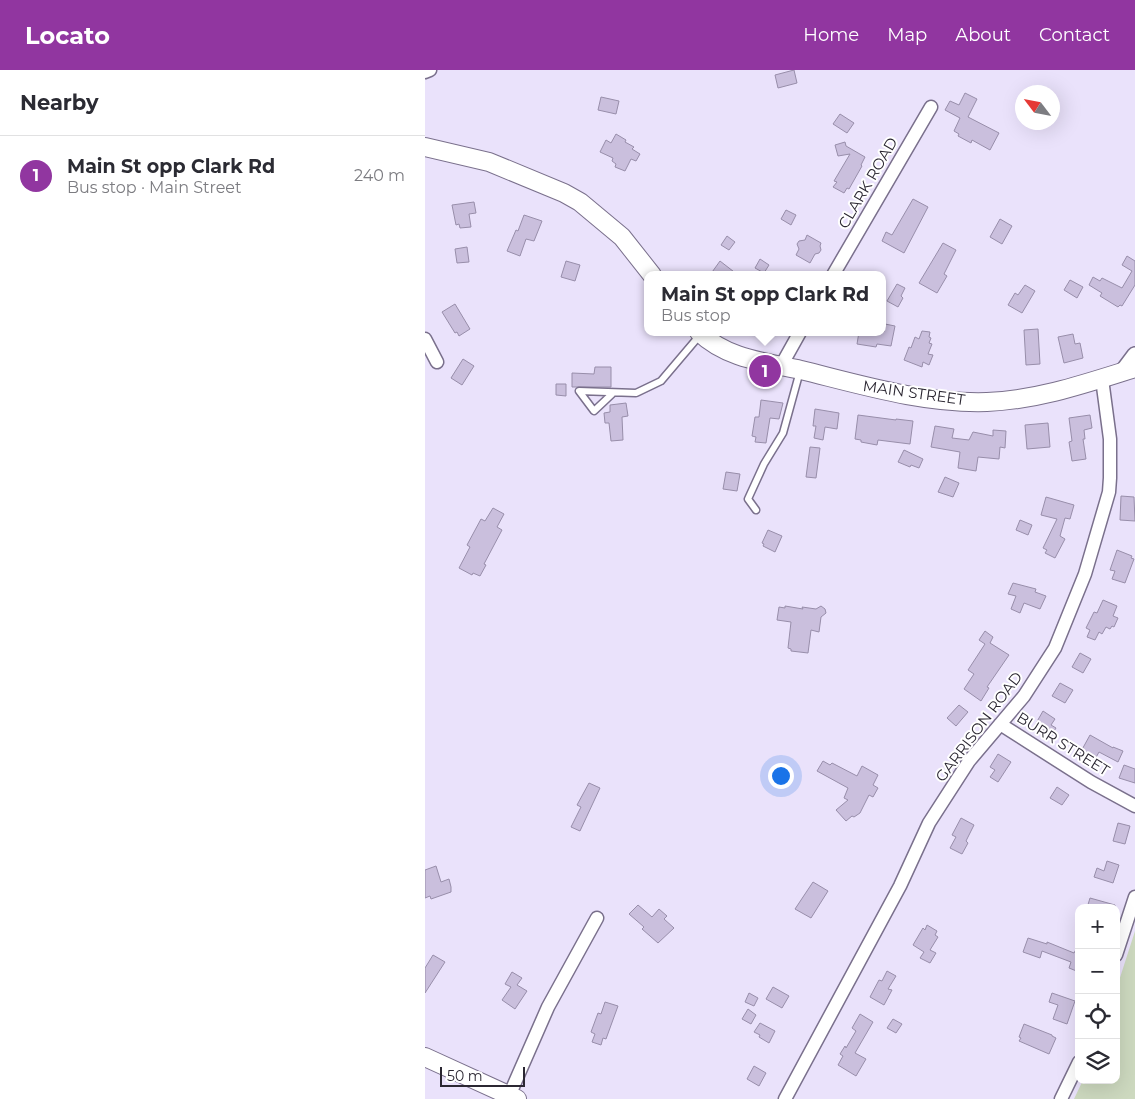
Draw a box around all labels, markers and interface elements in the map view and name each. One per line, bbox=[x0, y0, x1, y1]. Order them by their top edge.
text: Locato bbox=[25, 21, 110, 50]
text: Home bbox=[803, 24, 859, 46]
text: Map bbox=[887, 24, 927, 46]
text: About bbox=[955, 24, 1011, 46]
text: Contact bbox=[1039, 24, 1110, 46]
north arrow bbox=[1015, 85, 1060, 130]
text: Nearby bbox=[20, 90, 99, 115]
street label: CLARK ROAD bbox=[834, 134, 901, 232]
text: Main St opp Clark Rd bbox=[67, 155, 275, 178]
text: 1 bbox=[33, 166, 39, 185]
text: 240 m bbox=[354, 166, 405, 185]
text: Bus stop · Main Street bbox=[67, 178, 242, 197]
popup bbox=[644, 271, 886, 336]
text: Main St opp Clark Rd bbox=[661, 283, 869, 306]
text: Bus stop bbox=[661, 306, 731, 325]
pin: 1 bbox=[749, 352, 781, 390]
street label: MAIN STREET bbox=[862, 376, 967, 409]
street label: GARRISON ROAD bbox=[931, 668, 1026, 786]
street label: BURR STREET bbox=[1013, 707, 1114, 780]
your location bbox=[768, 763, 794, 789]
map controls bbox=[1075, 904, 1120, 1084]
button: + bbox=[1075, 904, 1120, 949]
button: − bbox=[1075, 949, 1120, 994]
button: locate bbox=[1075, 994, 1120, 1039]
button: layers bbox=[1075, 1039, 1120, 1084]
scale bar bbox=[440, 1064, 525, 1087]
text: 50 m bbox=[447, 1067, 483, 1085]

